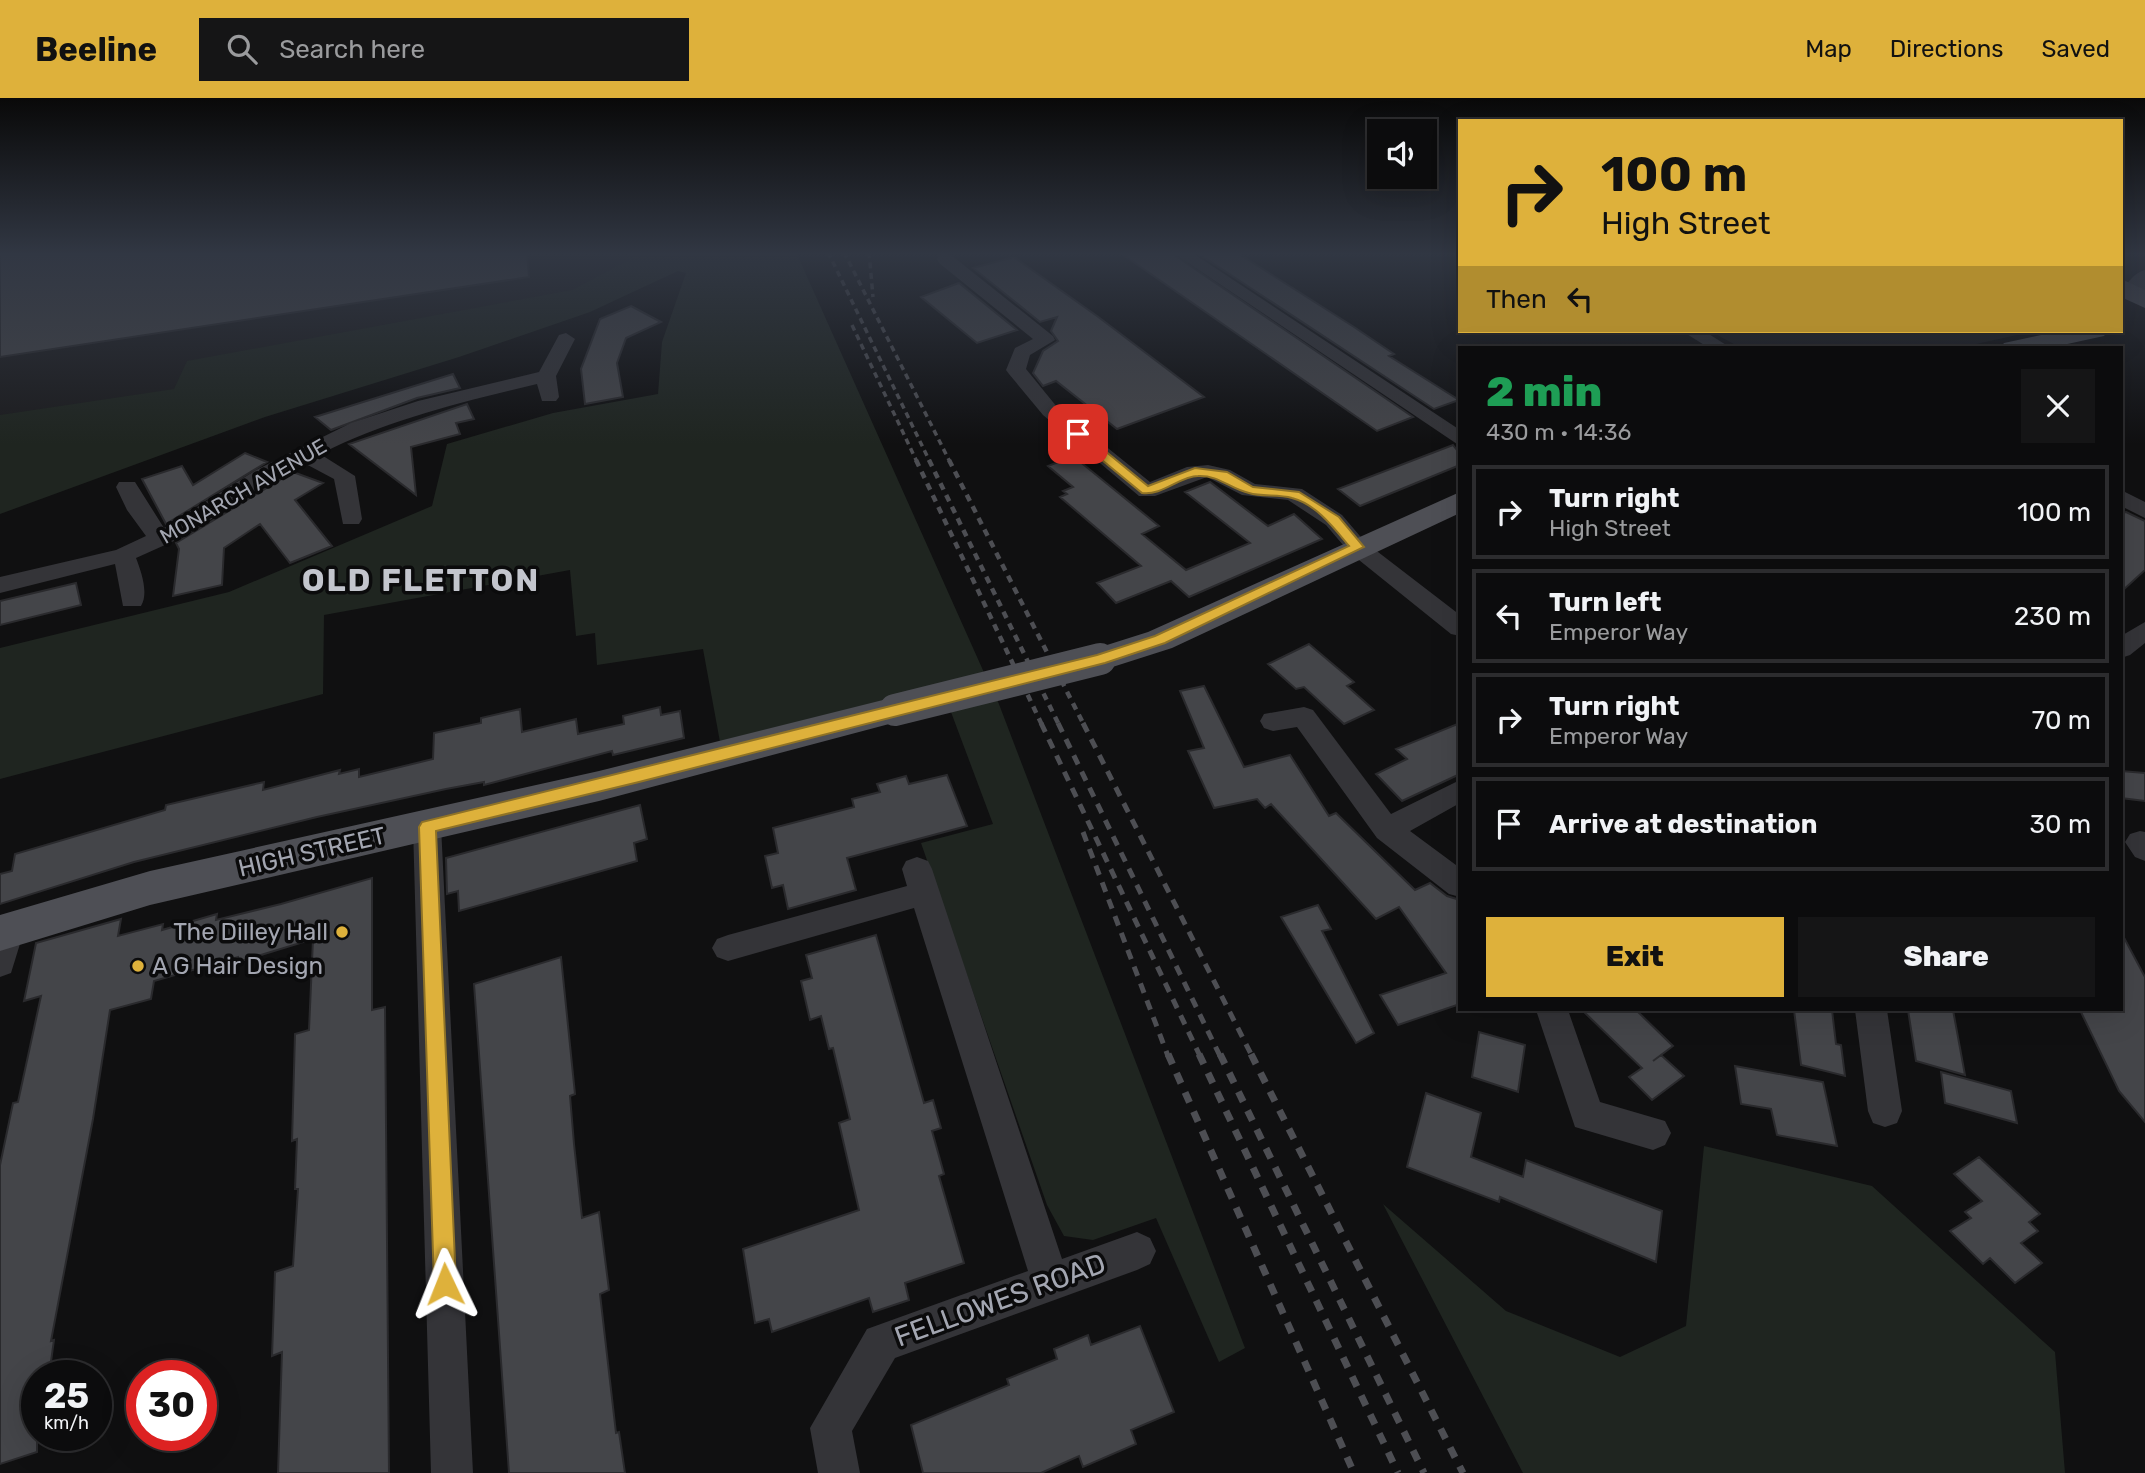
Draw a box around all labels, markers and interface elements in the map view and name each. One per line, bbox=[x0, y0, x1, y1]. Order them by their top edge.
search box bbox=[199, 18, 689, 81]
text: Beeline bbox=[35, 30, 157, 69]
icon: search bbox=[223, 30, 261, 68]
text: Search here bbox=[279, 34, 425, 65]
text: Map bbox=[1805, 35, 1852, 63]
text: Directions bbox=[1890, 35, 2003, 63]
text: Saved bbox=[2041, 35, 2110, 63]
map controls bbox=[1367, 119, 1437, 189]
button: sound bbox=[1367, 119, 1437, 189]
text: 100 m bbox=[1601, 145, 1747, 203]
icon: right bbox=[1486, 147, 1577, 238]
text: High Street bbox=[1601, 204, 1771, 242]
icon: left bbox=[1561, 280, 1599, 318]
text: Then bbox=[1486, 284, 1547, 315]
text: 2 min bbox=[1486, 367, 1602, 417]
button: close bbox=[2021, 369, 2095, 443]
pin bbox=[1048, 404, 1108, 464]
icon: arrive bbox=[1059, 415, 1097, 453]
text: 430 m · 14:36 bbox=[1486, 418, 1631, 446]
street label: MONARCH AVENUE bbox=[155, 433, 331, 549]
text: Turn right bbox=[1549, 483, 1679, 514]
icon: right bbox=[1490, 493, 1528, 531]
text: 100 m bbox=[2017, 497, 2091, 528]
text: High Street bbox=[1549, 514, 1671, 542]
district label: OLD FLETTON bbox=[302, 561, 540, 599]
text: Turn left bbox=[1549, 587, 1661, 618]
icon: left bbox=[1490, 597, 1528, 635]
text: 230 m bbox=[2014, 601, 2091, 632]
text: Emperor Way bbox=[1549, 618, 1688, 646]
text: Turn right bbox=[1549, 691, 1679, 722]
icon: right bbox=[1490, 701, 1528, 739]
text: 70 m bbox=[2032, 705, 2091, 736]
text: Emperor Way bbox=[1549, 722, 1688, 750]
icon: arrive bbox=[1490, 805, 1528, 843]
text: Arrive at destination bbox=[1549, 809, 1817, 840]
text: 30 m bbox=[2029, 809, 2091, 840]
street label: HIGH STREET bbox=[236, 821, 389, 883]
button: Exit bbox=[1486, 917, 1784, 997]
button: Share bbox=[1798, 917, 2095, 997]
place label: The Dilley Hall bbox=[173, 918, 328, 946]
marker: The Dilley Hall bbox=[334, 924, 350, 940]
place label: A G Hair Design bbox=[152, 952, 323, 980]
marker: A G Hair Design bbox=[130, 958, 146, 974]
position arrow bbox=[408, 1247, 482, 1321]
street label: FELLOWES ROAD bbox=[890, 1247, 1110, 1353]
speed limit sign: 30 bbox=[126, 1360, 217, 1451]
text: 25 bbox=[44, 1375, 89, 1417]
text: km/h bbox=[44, 1412, 89, 1434]

